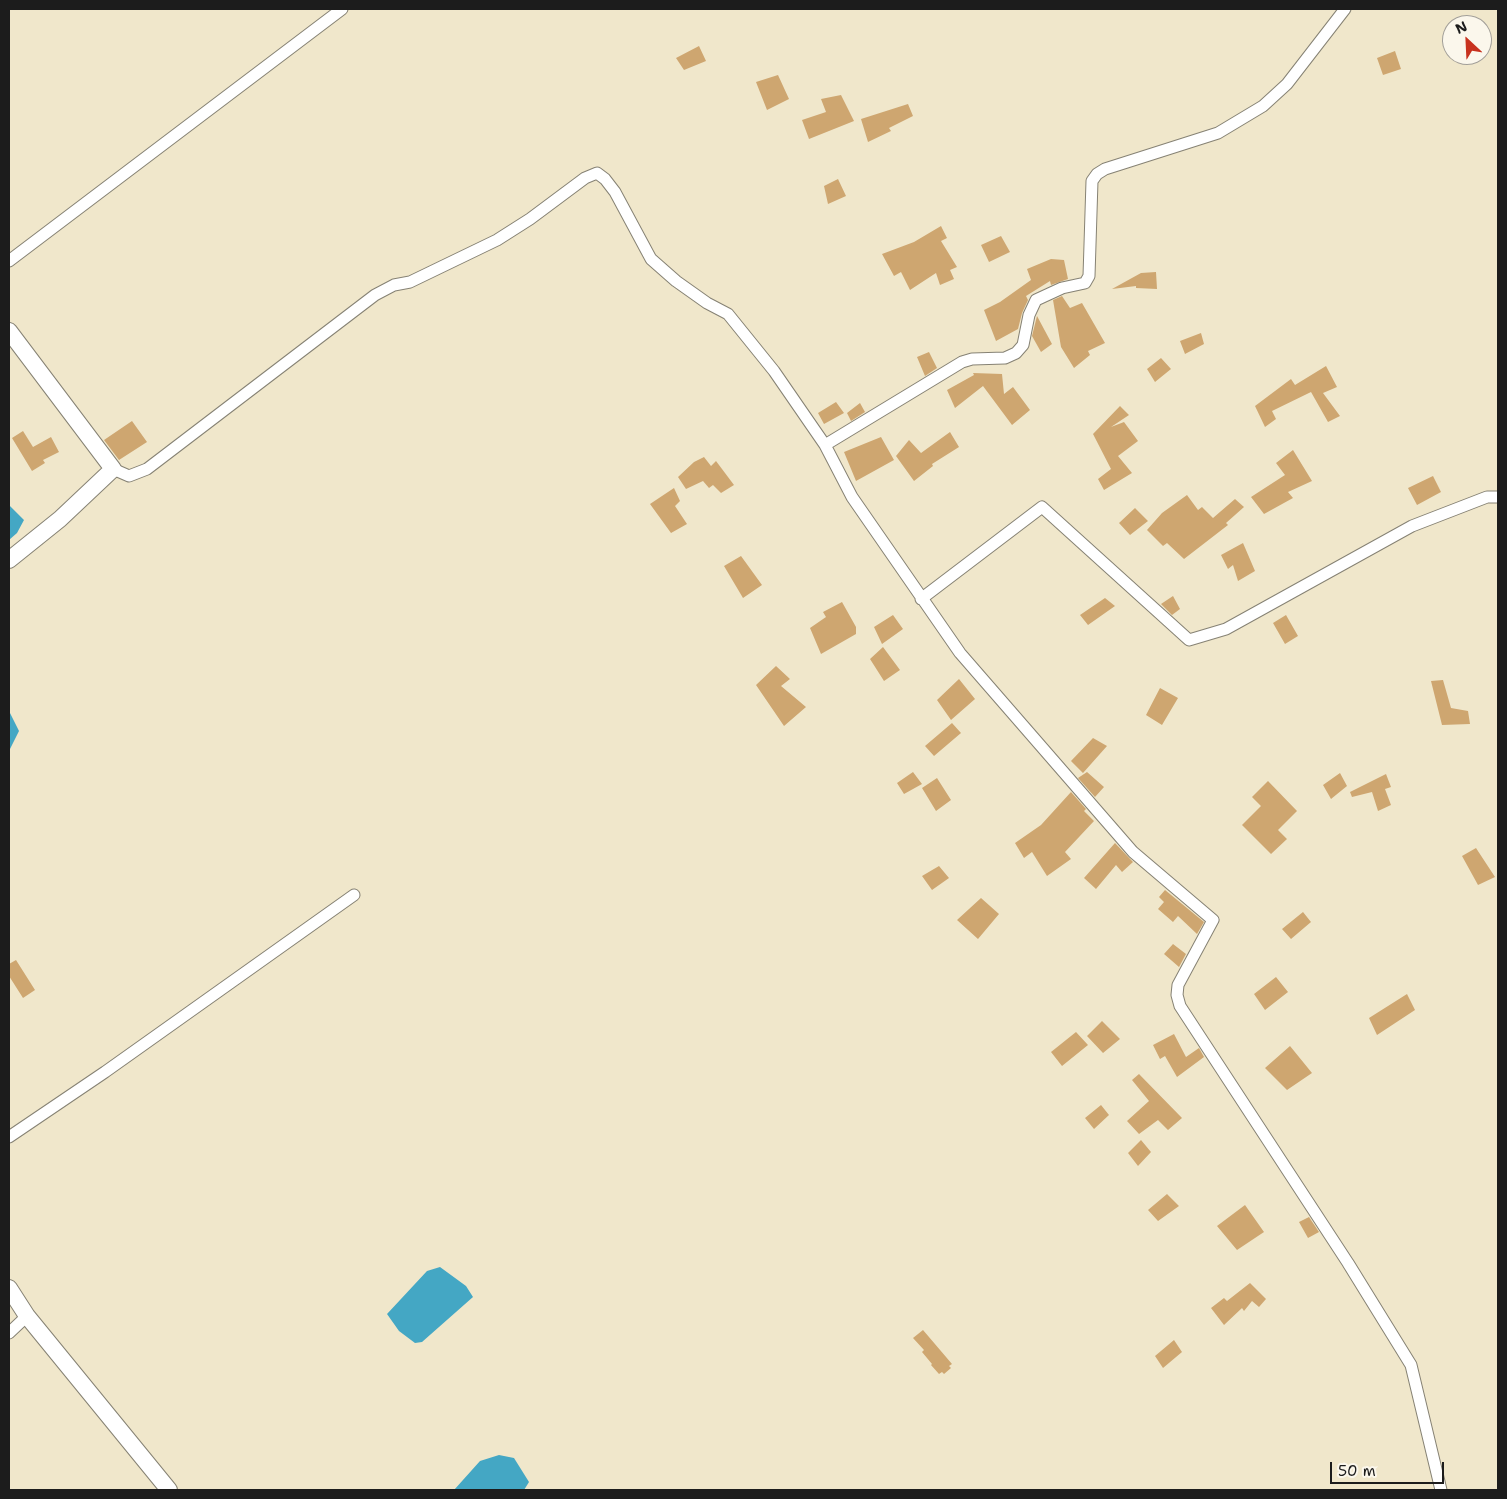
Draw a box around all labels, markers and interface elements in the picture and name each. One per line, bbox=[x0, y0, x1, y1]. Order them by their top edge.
north arrow bbox=[1442, 15, 1492, 65]
text: N bbox=[1452, 17, 1470, 38]
scale bar bbox=[1332, 1452, 1446, 1484]
text: 50 m bbox=[1338, 1461, 1376, 1481]

